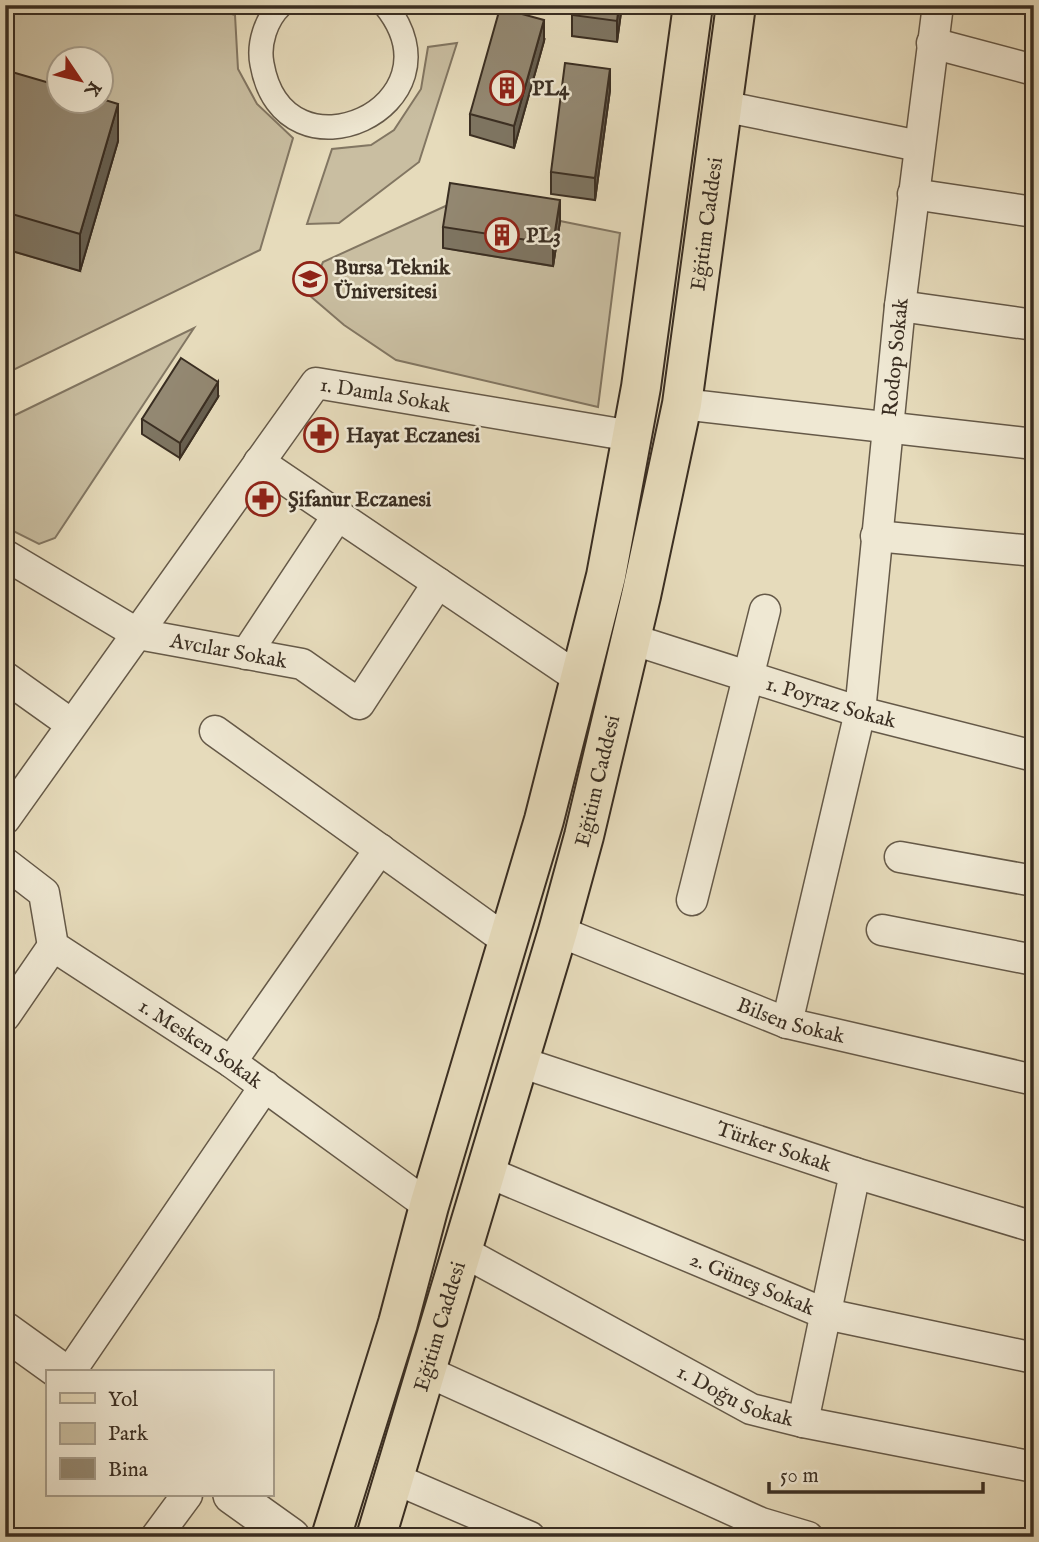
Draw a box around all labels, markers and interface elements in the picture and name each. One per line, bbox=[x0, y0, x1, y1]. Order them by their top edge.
north arrow bbox=[46, 46, 116, 116]
building icon: PL4 bbox=[488, 69, 526, 107]
text: K bbox=[78, 76, 106, 102]
place label: PL4 bbox=[532, 76, 570, 103]
street label: Eğitim Caddesi bbox=[685, 156, 730, 292]
building icon: PL3 bbox=[483, 216, 521, 254]
place label: PL3 bbox=[526, 223, 561, 250]
place label: Bursa Teknik Üniversitesi bbox=[333, 255, 451, 306]
school or university icon: Bursa Teknik Üniversitesi bbox=[291, 260, 329, 298]
street label: Rodop Sokak bbox=[877, 296, 916, 418]
street label: 1. Damla Sokak bbox=[318, 372, 453, 420]
pharmacy icon: Hayat Eczanesi bbox=[302, 416, 340, 454]
place label: Hayat Eczanesi bbox=[346, 423, 480, 450]
pharmacy icon: Şifanur Eczanesi bbox=[244, 480, 282, 518]
place label: Şifanur Eczanesi bbox=[288, 487, 432, 514]
street label: Avcılar Sokak bbox=[167, 628, 290, 676]
street label: 1. Poyraz Sokak bbox=[762, 671, 900, 736]
street label: Eğitim Caddesi bbox=[570, 713, 627, 850]
street label: Bilsen Sokak bbox=[733, 992, 848, 1051]
street label: 1. Mesken Sokak bbox=[133, 993, 268, 1096]
street label: Türker Sokak bbox=[713, 1116, 836, 1180]
street label: 2. Güneş Sokak bbox=[685, 1246, 819, 1323]
street label: Eğitim Caddesi bbox=[408, 1259, 473, 1395]
street label: 1. Doğu Sokak bbox=[672, 1359, 797, 1434]
legend bbox=[46, 1370, 273, 1496]
text: Yol bbox=[108, 1387, 138, 1414]
text: Park bbox=[108, 1421, 149, 1448]
scale bar bbox=[769, 1451, 983, 1495]
text: Bina bbox=[108, 1457, 149, 1484]
text: 50 m bbox=[780, 1463, 819, 1490]

